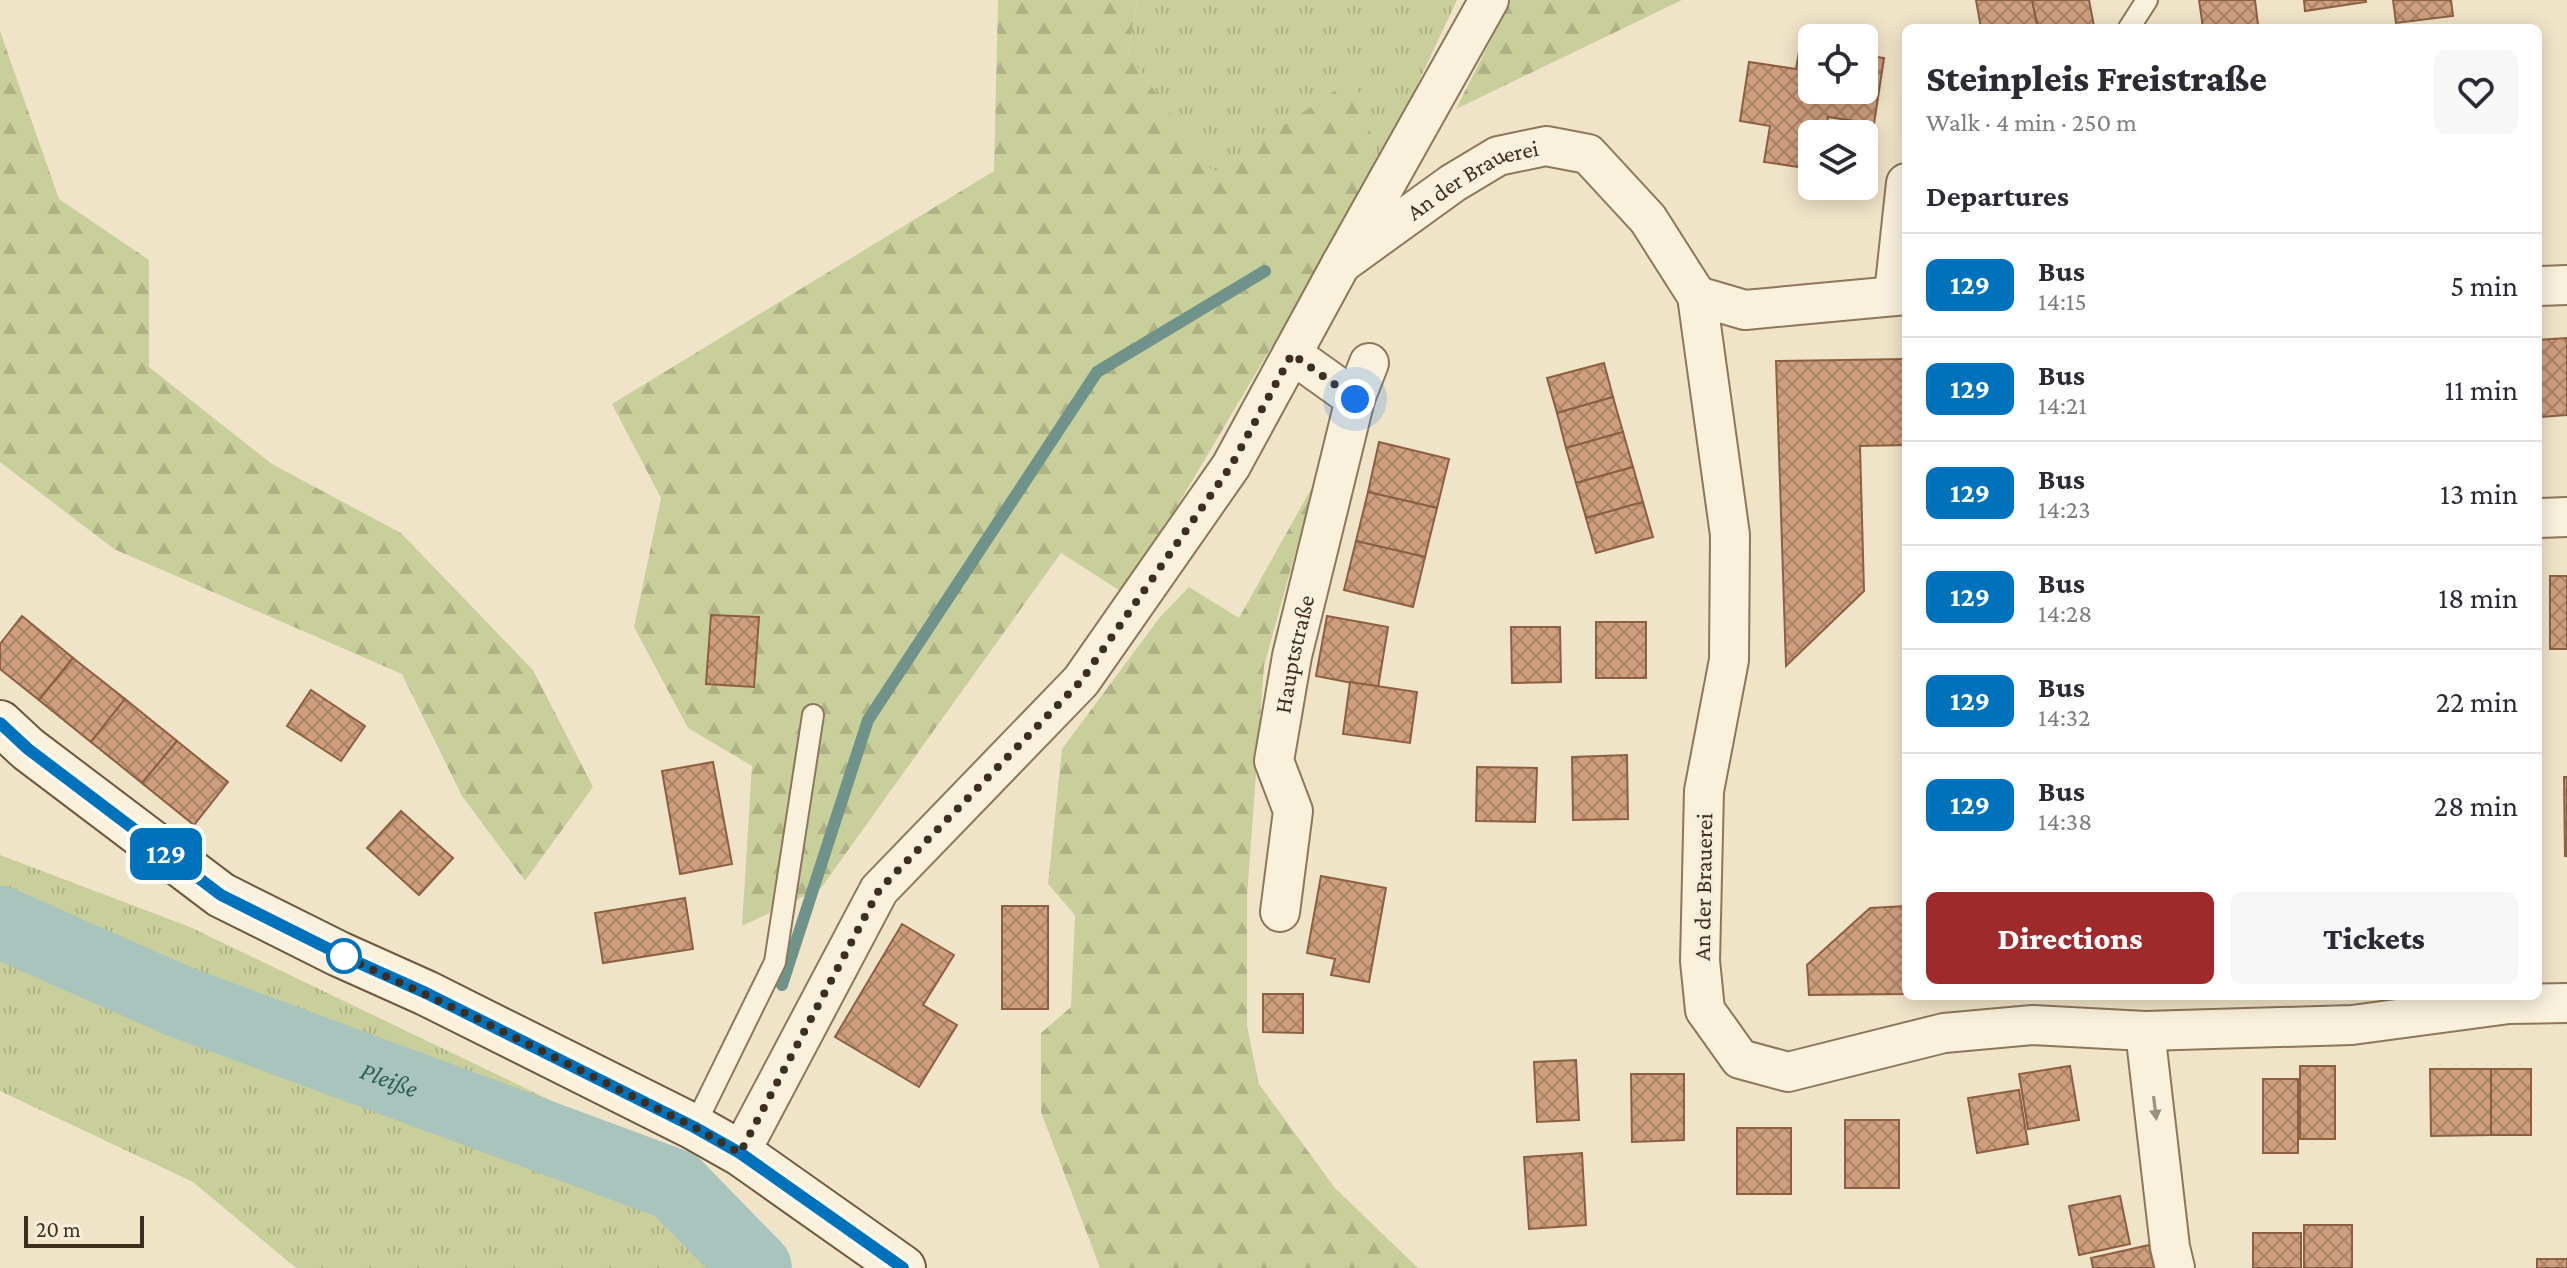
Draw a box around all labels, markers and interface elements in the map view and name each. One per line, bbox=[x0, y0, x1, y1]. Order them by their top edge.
map controls bbox=[1798, 24, 1878, 200]
button: locate bbox=[1798, 24, 1878, 104]
button: heart bbox=[2434, 50, 2518, 134]
text: Steinpleis Freistraße bbox=[1926, 57, 2267, 99]
text: Walk · 4 min · 250 m bbox=[1926, 108, 2137, 137]
button: layers bbox=[1798, 120, 1878, 200]
street label: An der Brauerei bbox=[1401, 134, 1541, 225]
text: Departures bbox=[1926, 179, 2069, 212]
text: Bus bbox=[2038, 254, 2085, 287]
text: 129 bbox=[1950, 269, 1990, 300]
text: 5 min bbox=[2450, 269, 2518, 302]
text: 14:15 bbox=[2038, 287, 2087, 316]
text: Bus bbox=[2038, 358, 2085, 391]
text: 129 bbox=[1950, 373, 1990, 404]
text: 11 min bbox=[2444, 373, 2518, 406]
your location bbox=[1335, 379, 1375, 419]
text: 14:21 bbox=[2038, 391, 2087, 420]
text: Bus bbox=[2038, 462, 2085, 495]
text: 129 bbox=[1950, 477, 1990, 508]
text: 13 min bbox=[2440, 477, 2518, 510]
text: 14:23 bbox=[2038, 495, 2091, 524]
text: Bus bbox=[2038, 566, 2085, 599]
text: 129 bbox=[1950, 581, 1990, 612]
text: 18 min bbox=[2438, 581, 2518, 614]
street label: Hauptstraße bbox=[1268, 592, 1319, 715]
text: 14:28 bbox=[2038, 599, 2092, 628]
text: Bus bbox=[2038, 670, 2085, 703]
text: 129 bbox=[1950, 685, 1990, 716]
text: 22 min bbox=[2436, 685, 2518, 718]
text: 14:32 bbox=[2038, 703, 2090, 732]
text: Bus bbox=[2038, 774, 2085, 807]
text: 129 bbox=[1950, 789, 1990, 820]
text: 28 min bbox=[2434, 789, 2518, 822]
text: 14:38 bbox=[2038, 807, 2092, 836]
street label: An der Brauerei bbox=[1688, 813, 1717, 961]
line badge: 129 bbox=[120, 828, 212, 880]
text: 129 bbox=[146, 838, 186, 869]
button: Directions bbox=[1926, 892, 2214, 984]
button: Tickets bbox=[2230, 892, 2518, 984]
unlabelled marker bbox=[327, 939, 361, 973]
water label: Pleiße bbox=[356, 1056, 422, 1104]
one-way arrow bbox=[2149, 1096, 2162, 1121]
scale bar bbox=[24, 1212, 144, 1248]
text: 20 m bbox=[36, 1217, 81, 1242]

